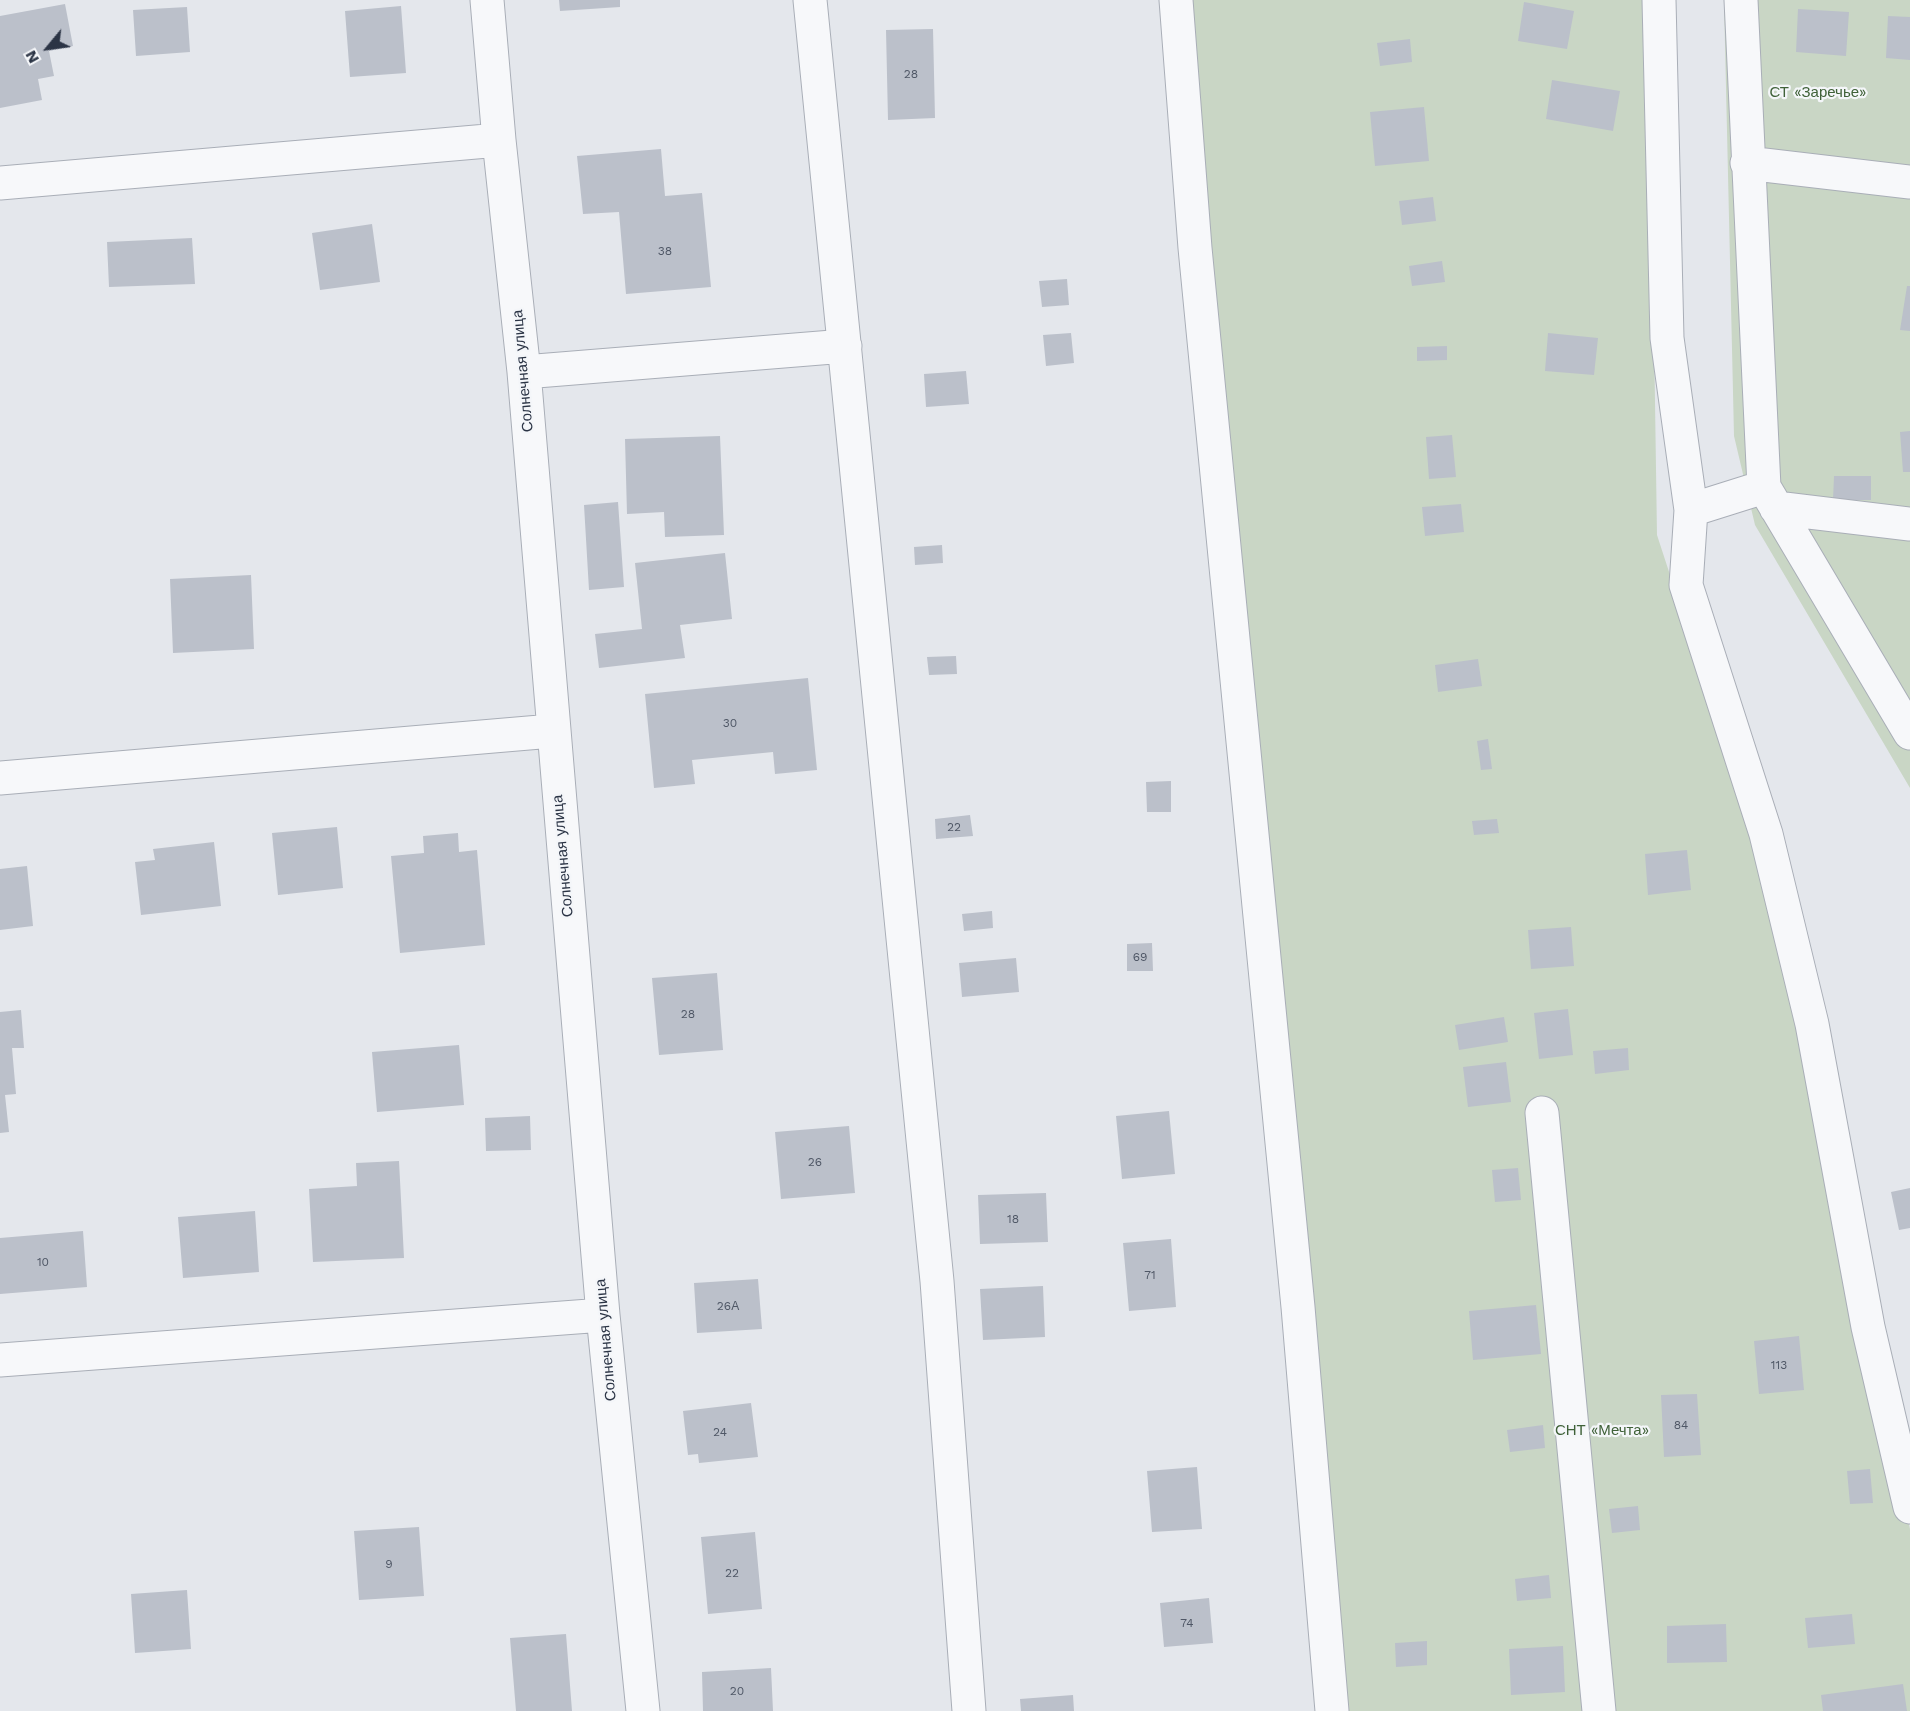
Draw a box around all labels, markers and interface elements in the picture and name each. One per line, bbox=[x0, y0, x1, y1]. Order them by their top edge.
north arrow bbox=[18, 18, 78, 78]
text: N bbox=[21, 47, 43, 67]
house number: 28 bbox=[904, 67, 918, 81]
park label: СТ «Заречье» bbox=[1770, 84, 1866, 102]
house number: 38 bbox=[658, 244, 672, 258]
street label: Солнечная улица bbox=[509, 309, 537, 433]
house number: 30 bbox=[723, 716, 737, 730]
street label: Солнечная улица bbox=[549, 794, 577, 918]
house number: 22 bbox=[947, 820, 961, 834]
house number: 69 bbox=[1133, 950, 1147, 964]
house number: 28 bbox=[681, 1007, 695, 1021]
house number: 26 bbox=[808, 1155, 822, 1169]
house number: 18 bbox=[1007, 1212, 1019, 1226]
house number: 10 bbox=[37, 1255, 49, 1269]
house number: 71 bbox=[1144, 1268, 1156, 1282]
street label: Солнечная улица bbox=[592, 1278, 620, 1402]
house number: 26А bbox=[717, 1299, 739, 1313]
house number: 113 bbox=[1771, 1358, 1787, 1372]
house number: 84 bbox=[1674, 1418, 1688, 1432]
park label: СНТ «Мечта» bbox=[1555, 1422, 1649, 1440]
house number: 24 bbox=[713, 1425, 727, 1439]
house number: 9 bbox=[385, 1557, 393, 1571]
house number: 22 bbox=[725, 1566, 739, 1580]
house number: 74 bbox=[1180, 1616, 1194, 1630]
house number: 20 bbox=[730, 1684, 744, 1698]

